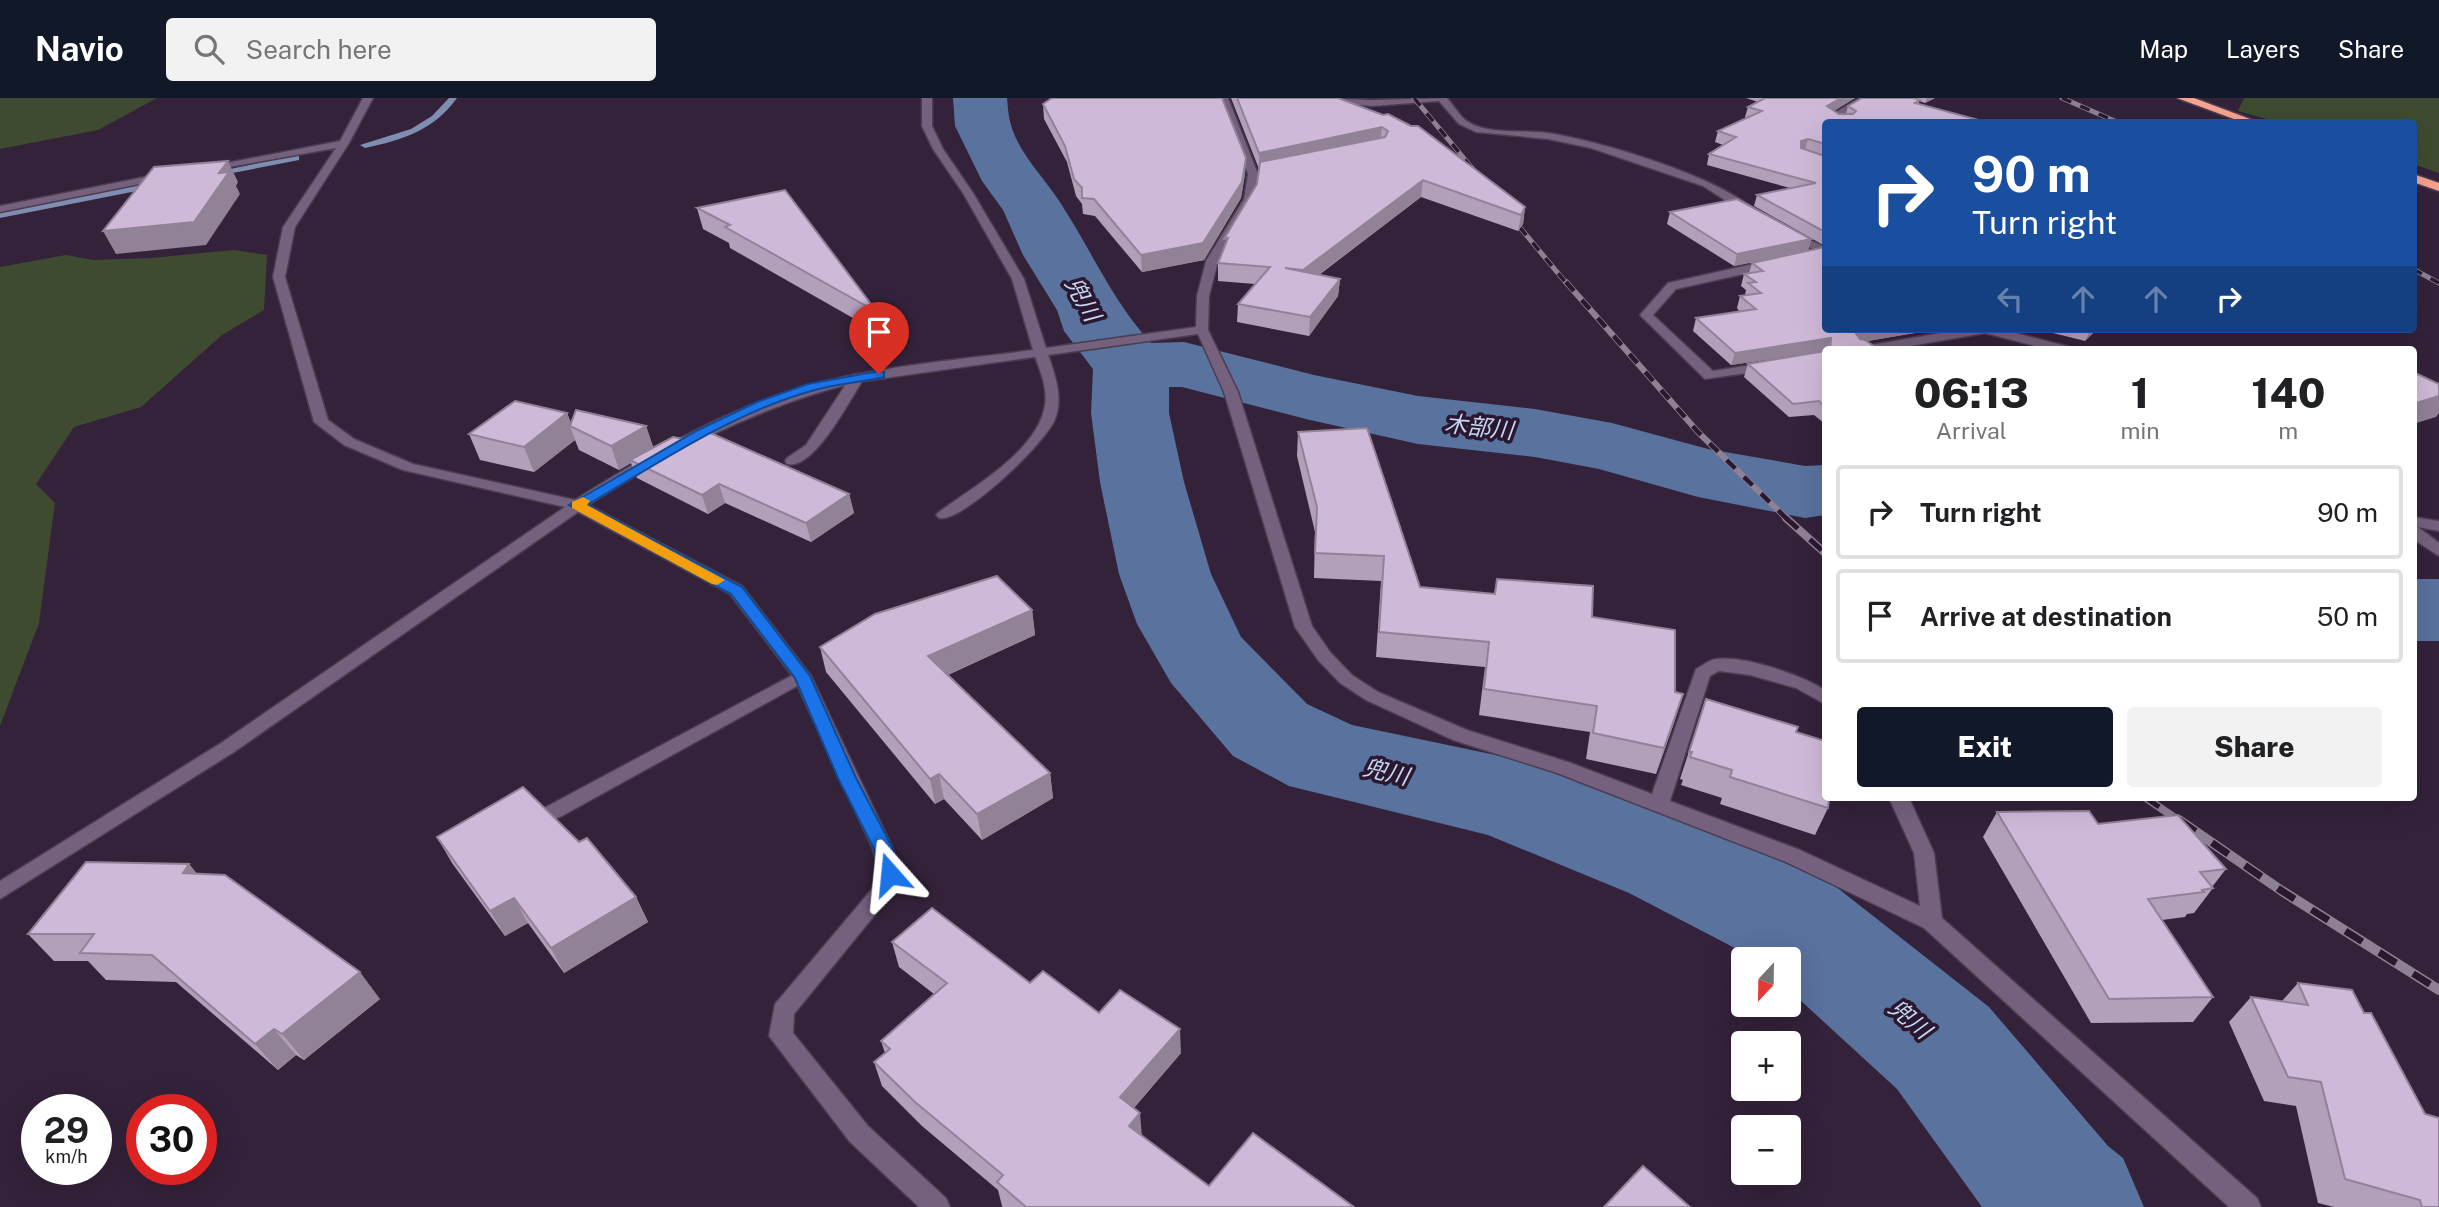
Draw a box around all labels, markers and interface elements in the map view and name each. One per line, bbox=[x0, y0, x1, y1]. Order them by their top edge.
search box bbox=[166, 18, 656, 81]
text: Navio bbox=[35, 30, 124, 68]
icon: search bbox=[190, 30, 228, 68]
text: Search here bbox=[246, 34, 392, 65]
text: Map bbox=[2139, 35, 2188, 63]
text: Layers bbox=[2226, 35, 2300, 63]
text: Share bbox=[2338, 35, 2404, 63]
text: 90 m bbox=[1972, 145, 2091, 203]
icon: right bbox=[1857, 147, 1948, 238]
text: Turn right bbox=[1972, 204, 2117, 241]
water label: 兜川 bbox=[1060, 272, 1108, 328]
icon: left bbox=[1991, 280, 2029, 318]
icon: ahead bbox=[2064, 280, 2102, 318]
icon: ahead bbox=[2137, 280, 2175, 318]
icon: right bbox=[2210, 280, 2248, 318]
pin bbox=[849, 302, 909, 374]
icon: arrive bbox=[860, 313, 898, 351]
text: 06:13 bbox=[1914, 368, 2029, 417]
text: 1 bbox=[2131, 368, 2149, 417]
text: 140 bbox=[2251, 368, 2325, 417]
water label: 木部川 bbox=[1443, 409, 1518, 444]
text: Arrival bbox=[1936, 417, 2007, 444]
text: min bbox=[2121, 417, 2160, 444]
text: m bbox=[2278, 417, 2298, 444]
icon: right bbox=[1861, 493, 1899, 531]
text: Turn right bbox=[1920, 497, 2042, 528]
text: 90 m bbox=[2317, 497, 2378, 528]
icon: arrive bbox=[1861, 597, 1899, 635]
text: Arrive at destination bbox=[1920, 601, 2172, 632]
text: 50 m bbox=[2317, 601, 2378, 632]
button: Exit bbox=[1857, 707, 2113, 787]
button: Share bbox=[2127, 707, 2382, 787]
water label: 兜川 bbox=[1361, 753, 1414, 791]
position arrow bbox=[853, 837, 927, 911]
north arrow bbox=[1731, 947, 1801, 1017]
map controls bbox=[1731, 947, 1801, 1185]
water label: 兜川 bbox=[1884, 993, 1939, 1046]
button: + bbox=[1731, 1031, 1801, 1101]
speed limit sign: 30 bbox=[126, 1094, 217, 1185]
text: 29 bbox=[44, 1110, 89, 1151]
button: − bbox=[1731, 1115, 1801, 1185]
text: km/h bbox=[45, 1146, 88, 1167]

